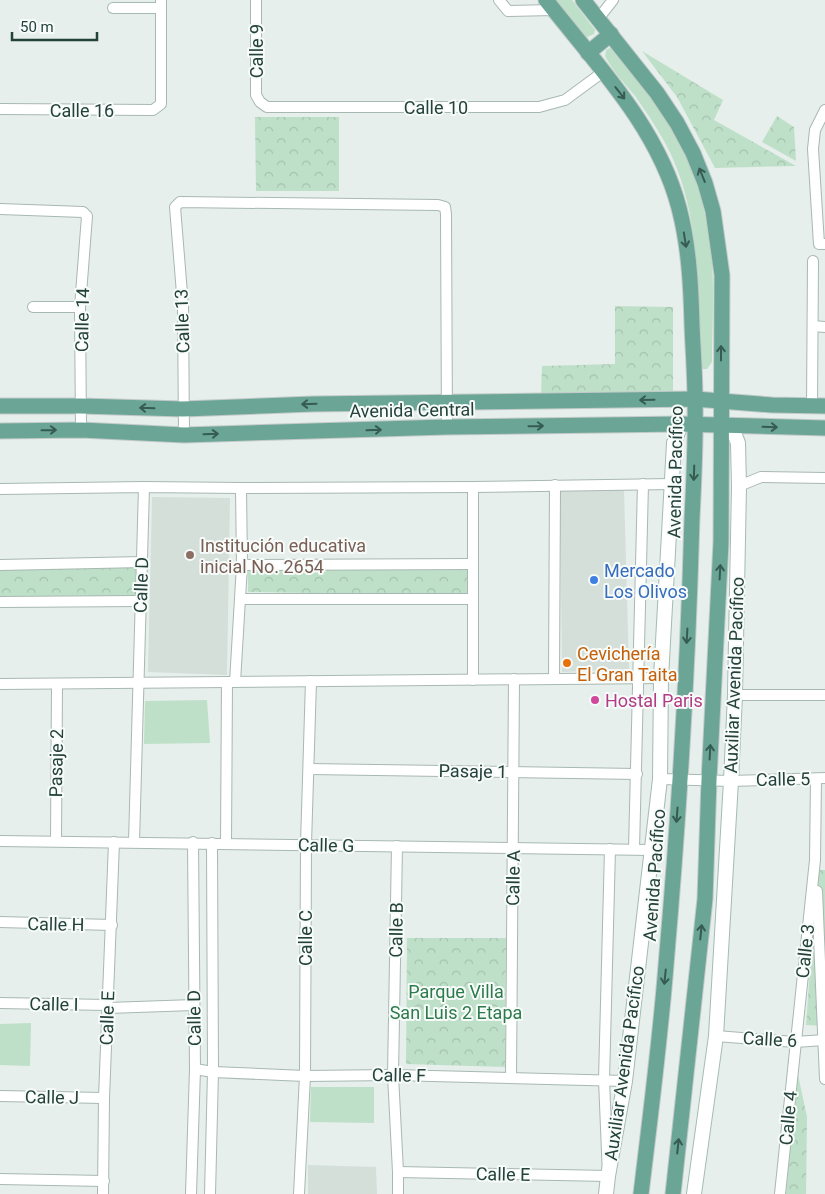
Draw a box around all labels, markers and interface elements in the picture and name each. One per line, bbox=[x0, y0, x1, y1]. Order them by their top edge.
scale bar bbox=[12, 10, 98, 42]
text: 50 m bbox=[20, 18, 54, 36]
street label: Calle 9 bbox=[246, 24, 267, 78]
one-way arrow bbox=[614, 86, 625, 99]
street label: Calle 10 bbox=[404, 97, 468, 118]
street label: Calle 16 bbox=[50, 100, 114, 121]
one-way arrow bbox=[697, 168, 706, 183]
one-way arrow bbox=[681, 231, 691, 247]
street label: Calle 14 bbox=[71, 288, 93, 352]
street label: Calle 13 bbox=[170, 288, 194, 354]
one-way arrow bbox=[716, 345, 726, 361]
one-way arrow bbox=[639, 395, 655, 405]
street label: Avenida Central bbox=[349, 398, 475, 422]
one-way arrow bbox=[301, 400, 317, 409]
one-way arrow bbox=[139, 403, 156, 413]
street label: Avenida Pacífico bbox=[663, 405, 687, 539]
one-way arrow bbox=[528, 421, 544, 431]
one-way arrow bbox=[762, 422, 778, 432]
one-way arrow bbox=[40, 425, 56, 435]
one-way arrow bbox=[365, 425, 381, 434]
one-way arrow bbox=[203, 430, 219, 439]
one-way arrow bbox=[689, 465, 698, 481]
place label: Institución educativa inicial No. 2654 bbox=[200, 535, 366, 577]
marker: Institución educativa inicial No. 2654 bbox=[184, 549, 196, 561]
street label: Calle D bbox=[130, 557, 152, 613]
place label: Mercado Los Olivos bbox=[604, 560, 687, 602]
one-way arrow bbox=[715, 565, 724, 581]
marker: Mercado Los Olivos bbox=[588, 574, 600, 586]
street label: Auxiliar Avenida Pacífico bbox=[720, 576, 748, 774]
one-way arrow bbox=[683, 627, 692, 643]
place label: Cevichería El Gran Taita bbox=[577, 643, 678, 685]
marker: Cevichería El Gran Taita bbox=[561, 657, 573, 669]
place label: Hostal Paris bbox=[605, 690, 703, 711]
marker: Hostal Paris bbox=[589, 694, 601, 706]
street label: Pasaje 2 bbox=[45, 729, 67, 797]
one-way arrow bbox=[706, 744, 715, 760]
street label: Pasaje 1 bbox=[439, 760, 507, 782]
street label: Calle 5 bbox=[756, 768, 810, 790]
one-way arrow bbox=[673, 807, 682, 823]
street label: Avenida Pacífico bbox=[639, 808, 669, 942]
street label: Calle G bbox=[298, 834, 354, 856]
street label: Calle A bbox=[502, 850, 524, 906]
street label: Calle B bbox=[385, 902, 407, 958]
street label: Calle C bbox=[295, 910, 316, 966]
street label: Calle H bbox=[27, 913, 85, 935]
street label: Calle 3 bbox=[792, 923, 818, 979]
one-way arrow bbox=[696, 924, 706, 940]
street label: Auxiliar Avenida Pacífico bbox=[600, 964, 648, 1162]
one-way arrow bbox=[660, 969, 670, 985]
park label: Parque Villa San Luis 2 Etapa bbox=[390, 981, 522, 1023]
street label: Calle E bbox=[96, 990, 118, 1046]
street label: Calle D bbox=[183, 990, 205, 1046]
street label: Calle I bbox=[29, 993, 79, 1015]
street label: Calle 6 bbox=[742, 1027, 798, 1051]
street label: Calle F bbox=[372, 1064, 426, 1086]
street label: Calle J bbox=[25, 1086, 79, 1108]
street label: Calle 4 bbox=[775, 1090, 801, 1146]
one-way arrow bbox=[673, 1138, 683, 1154]
street label: Calle E bbox=[476, 1163, 530, 1185]

